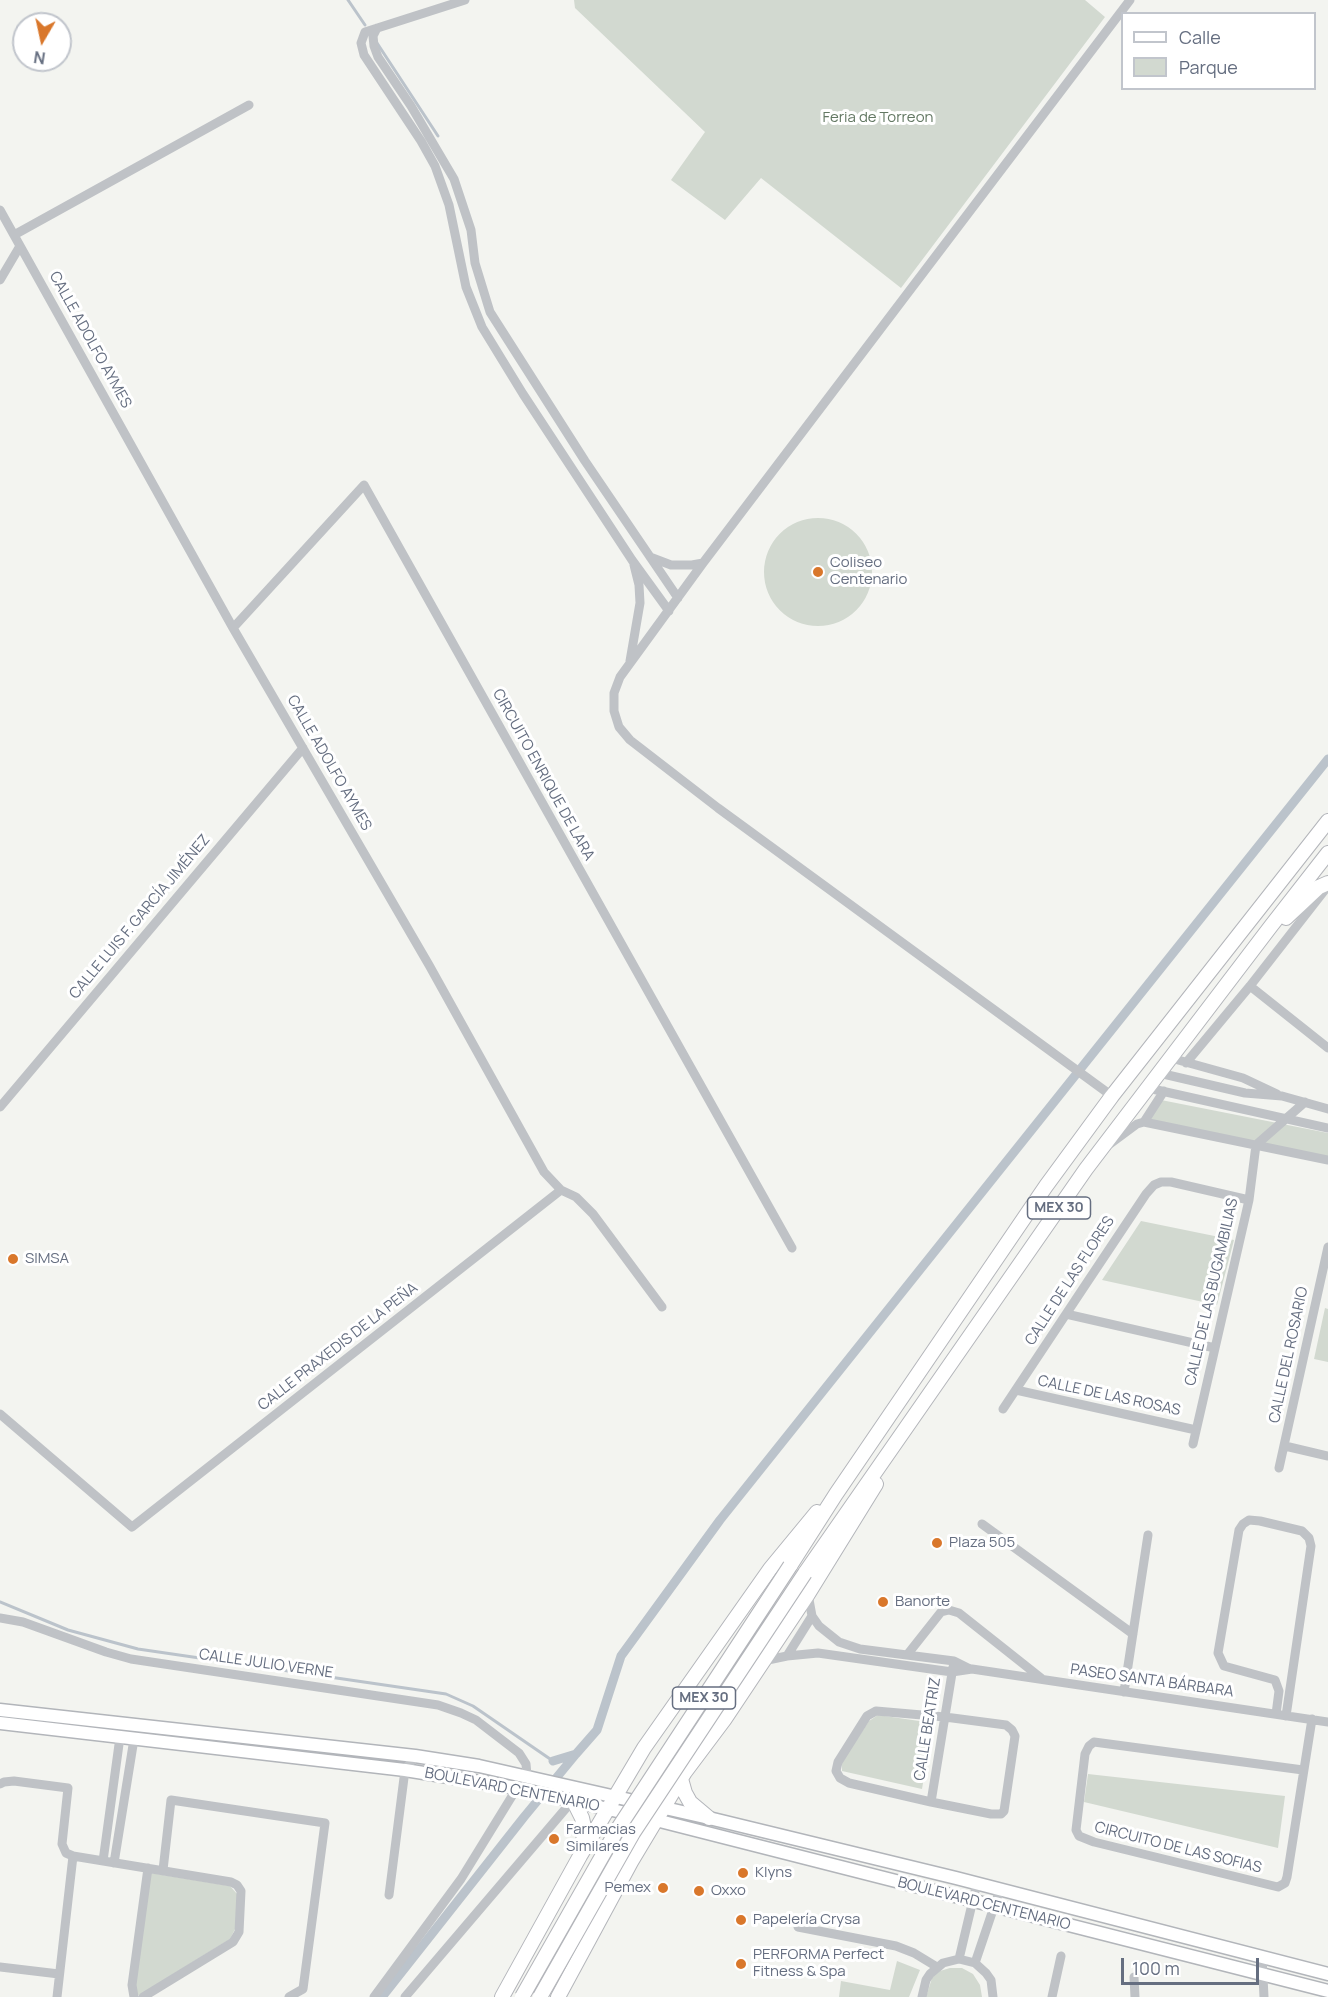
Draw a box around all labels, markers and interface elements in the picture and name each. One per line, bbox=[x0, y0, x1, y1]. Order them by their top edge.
north arrow bbox=[12, 12, 72, 72]
legend bbox=[1121, 12, 1316, 90]
text: Calle bbox=[1179, 25, 1221, 49]
text: N bbox=[32, 46, 47, 70]
text: Parque bbox=[1179, 55, 1238, 79]
park label: Feria de Torreon bbox=[823, 109, 933, 127]
street label: CALLE ADOLFO AYMES bbox=[45, 269, 135, 411]
place label: Coliseo Centenario bbox=[830, 554, 907, 589]
marker: Coliseo Centenario bbox=[811, 565, 825, 579]
street label: CIRCUITO ENRIQUE DE LARA bbox=[488, 686, 598, 864]
street label: CALLE ADOLFO AYMES bbox=[283, 692, 375, 834]
street label: CALLE LUIS F. GARCÍA JIMÉNEZ bbox=[66, 831, 214, 1003]
street label: CALLE DE LAS BUGAMBILIAS bbox=[1182, 1196, 1242, 1388]
road number: MEX 30 bbox=[1028, 1197, 1090, 1219]
street label: CALLE DE LAS FLORES bbox=[1022, 1213, 1118, 1349]
place label: SIMSA bbox=[25, 1250, 69, 1268]
marker: SIMSA bbox=[6, 1252, 20, 1266]
street label: CALLE PRAXEDIS DE LA PEÑA bbox=[255, 1279, 421, 1415]
street label: CALLE DEL ROSARIO bbox=[1266, 1285, 1312, 1425]
street label: CALLE DE LAS ROSAS bbox=[1036, 1372, 1182, 1420]
place label: Plaza 505 bbox=[949, 1534, 1015, 1552]
marker: Plaza 505 bbox=[930, 1536, 944, 1550]
place label: Banorte bbox=[895, 1593, 950, 1611]
marker: Banorte bbox=[876, 1595, 890, 1609]
street label: CALLE JULIO VERNE bbox=[198, 1646, 334, 1682]
street label: PASEO SANTA BÁRBARA bbox=[1069, 1661, 1235, 1701]
street label: CALLE BEATRIZ bbox=[911, 1676, 945, 1782]
road number: MEX 30 bbox=[672, 1687, 736, 1709]
street label: BOULEVARD CENTENARIO bbox=[423, 1764, 601, 1816]
street label: CIRCUITO DE LAS SOFIAS bbox=[1093, 1819, 1263, 1877]
place label: Farmacias Similares bbox=[566, 1821, 636, 1856]
marker: Farmacias Similares bbox=[547, 1832, 561, 1846]
place label: Klyns bbox=[755, 1864, 792, 1882]
marker: Klyns bbox=[736, 1866, 750, 1880]
street label: BOULEVARD CENTENARIO bbox=[896, 1874, 1072, 1934]
place label: Pemex bbox=[604, 1879, 651, 1897]
marker: Pemex bbox=[656, 1881, 670, 1895]
place label: Oxxo bbox=[711, 1882, 746, 1900]
marker: Oxxo bbox=[692, 1884, 706, 1898]
place label: Papelería Crysa bbox=[753, 1911, 860, 1929]
marker: Papelería Crysa bbox=[734, 1913, 748, 1927]
place label: PERFORMA Perfect Fitness & Spa bbox=[753, 1946, 884, 1981]
scale bar bbox=[1124, 1946, 1262, 1984]
text: 100 m bbox=[1132, 1956, 1180, 1980]
marker: PERFORMA Perfect Fitness & Spa bbox=[734, 1957, 748, 1971]

